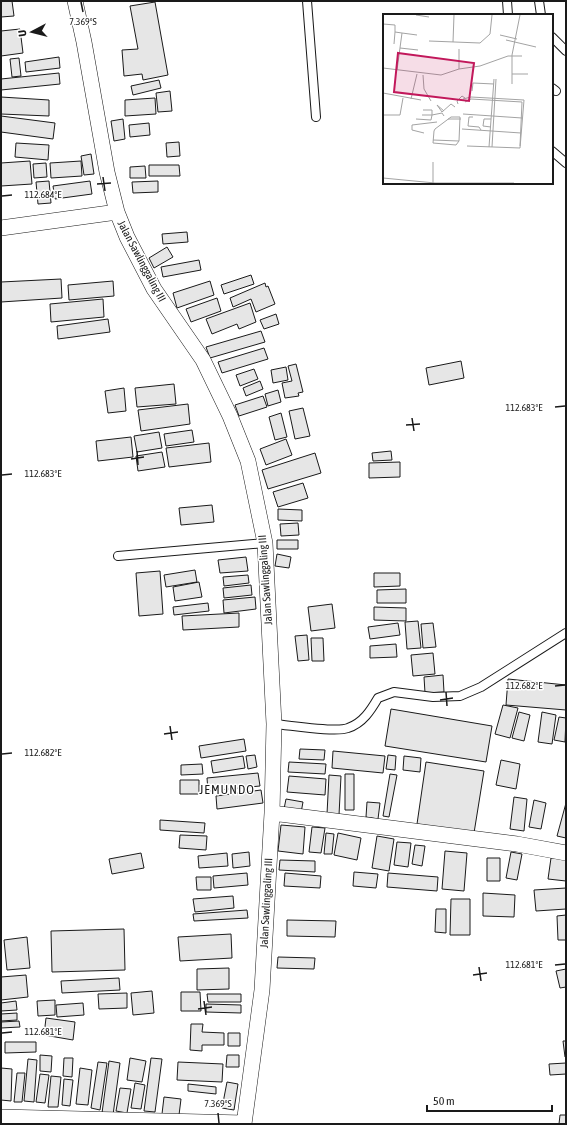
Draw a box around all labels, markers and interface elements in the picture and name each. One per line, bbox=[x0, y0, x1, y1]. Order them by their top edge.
north arrow bbox=[12, 12, 52, 52]
inset map bbox=[383, 14, 553, 184]
text: 7.369°S bbox=[69, 16, 97, 27]
text: U bbox=[16, 29, 28, 37]
text: 112.684°E bbox=[25, 189, 62, 200]
street label: Jalan Sawlinggaling III bbox=[116, 218, 168, 304]
text: 112.683°E bbox=[506, 402, 543, 413]
text: 112.683°E bbox=[25, 468, 62, 479]
street label: Jalan Sawlinggaling III bbox=[256, 535, 274, 625]
text: 112.682°E bbox=[506, 680, 543, 691]
text: 112.682°E bbox=[25, 747, 62, 758]
district label: JEMUNDO bbox=[199, 782, 255, 797]
street label: Jalan Sawlinggaling III bbox=[258, 858, 274, 948]
text: 112.681°E bbox=[506, 959, 543, 970]
text: 112.681°E bbox=[25, 1026, 62, 1037]
scale bar bbox=[427, 1087, 552, 1113]
text: 50 m bbox=[433, 1094, 455, 1108]
text: 7.369°S bbox=[204, 1098, 232, 1109]

